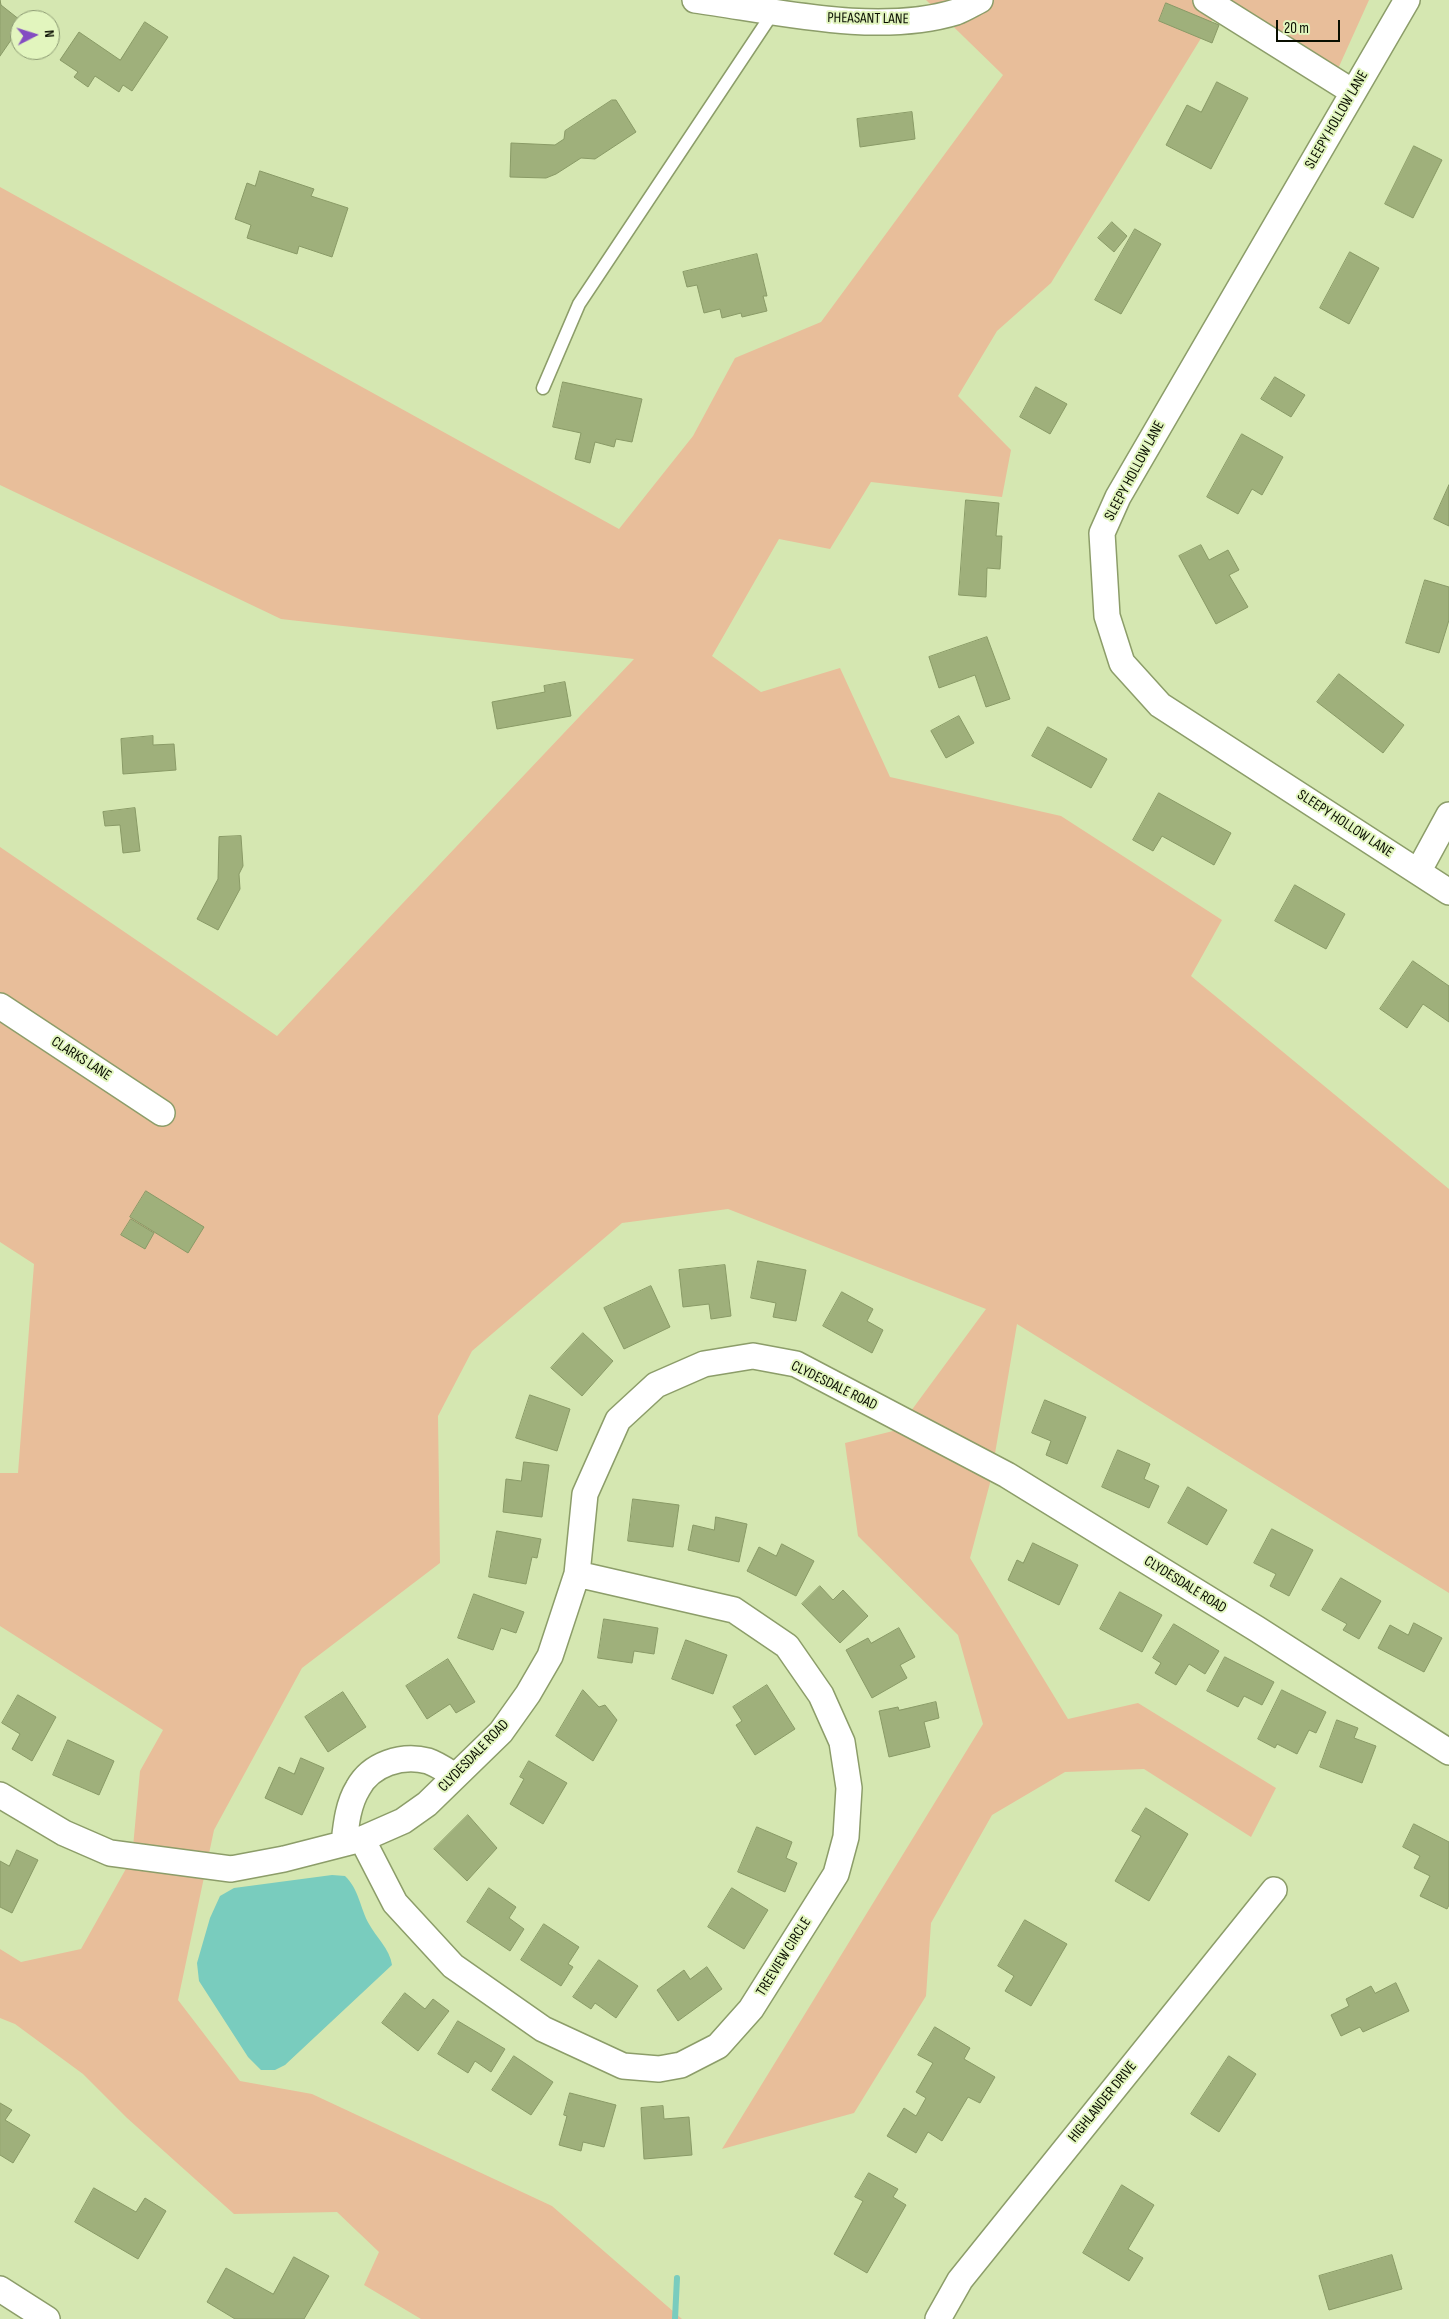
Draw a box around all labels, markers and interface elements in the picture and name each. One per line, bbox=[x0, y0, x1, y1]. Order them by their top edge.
street label: PHEASANT LANE bbox=[827, 9, 909, 29]
north arrow bbox=[10, 10, 60, 60]
scale bar bbox=[1279, 10, 1343, 42]
text: 20 m bbox=[1284, 19, 1309, 38]
text: N bbox=[41, 29, 58, 38]
street label: SLEEPY HOLLOW LANE bbox=[1302, 68, 1372, 172]
street label: SLEEPY HOLLOW LANE bbox=[1101, 418, 1169, 524]
street label: SLEEPY HOLLOW LANE bbox=[1294, 786, 1396, 862]
street label: CLARKS LANE bbox=[48, 1033, 114, 1085]
street label: CLYDESDALE ROAD bbox=[788, 1357, 880, 1415]
street label: CLYDESDALE ROAD bbox=[1140, 1553, 1230, 1617]
street label: CLYDESDALE ROAD bbox=[435, 1716, 513, 1796]
street label: TREEVIEW CIRCLE bbox=[753, 1914, 815, 2000]
street label: HIGHLANDER DRIVE bbox=[1065, 2058, 1141, 2146]

